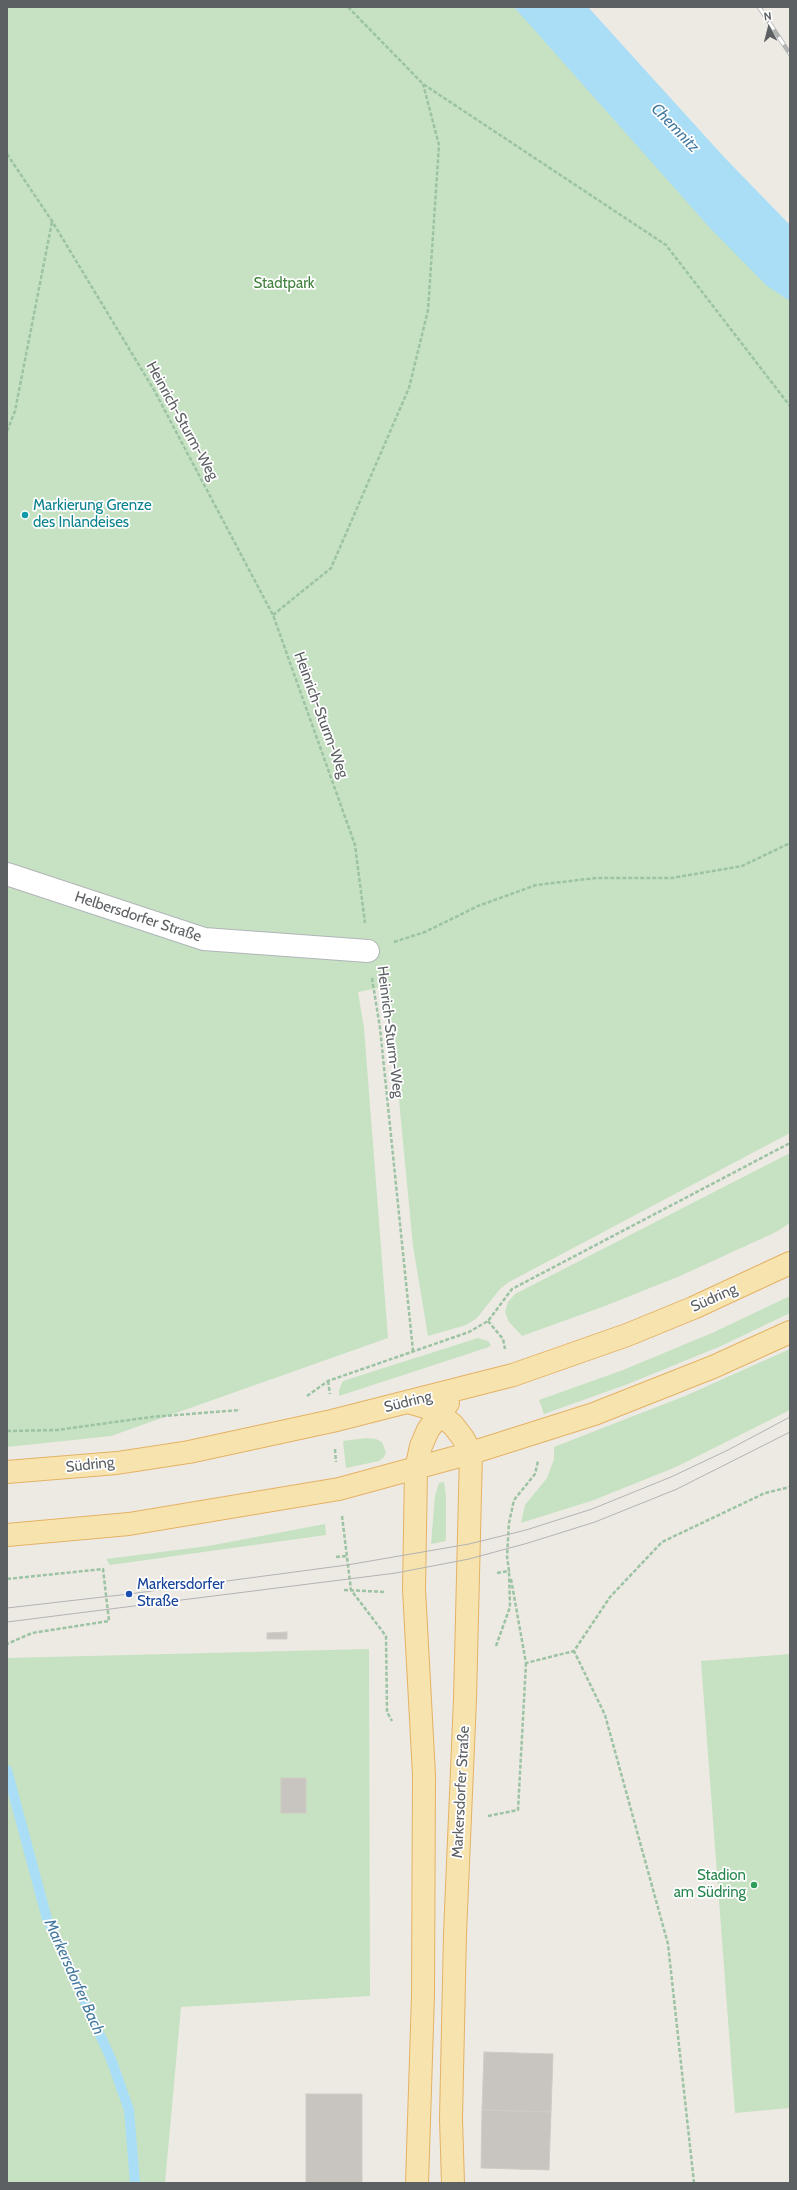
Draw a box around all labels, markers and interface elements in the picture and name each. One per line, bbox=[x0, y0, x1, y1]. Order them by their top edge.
north arrow bbox=[749, 8, 789, 48]
text: N bbox=[763, 9, 772, 24]
water label: Chemnitz bbox=[647, 100, 703, 156]
park label: Stadtpark bbox=[253, 275, 315, 293]
street label: Heinrich-Sturm-Weg bbox=[142, 358, 222, 484]
place label: Markierung Grenze des Inlandeises bbox=[33, 497, 152, 532]
marker: Markierung Grenze des Inlandeises bbox=[20, 510, 30, 520]
street label: Heinrich-Sturm-Weg bbox=[290, 649, 352, 781]
street label: Helbersdorfer Straße bbox=[72, 888, 204, 946]
street label: Heinrich-Sturm-Weg bbox=[373, 965, 407, 1099]
street label: Südring bbox=[688, 1280, 740, 1316]
street label: Südring bbox=[382, 1387, 434, 1417]
street label: Südring bbox=[65, 1454, 115, 1476]
place label: Markersdorfer Straße bbox=[137, 1576, 225, 1611]
marker: Markersdorfer Straße bbox=[124, 1589, 134, 1599]
street label: Markersdorfer Straße bbox=[449, 1725, 473, 1859]
place label: Stadion am Südring bbox=[674, 1867, 746, 1902]
marker: Stadion am Südring bbox=[749, 1880, 759, 1890]
water label: Markersdorfer Bach bbox=[40, 1916, 108, 2038]

